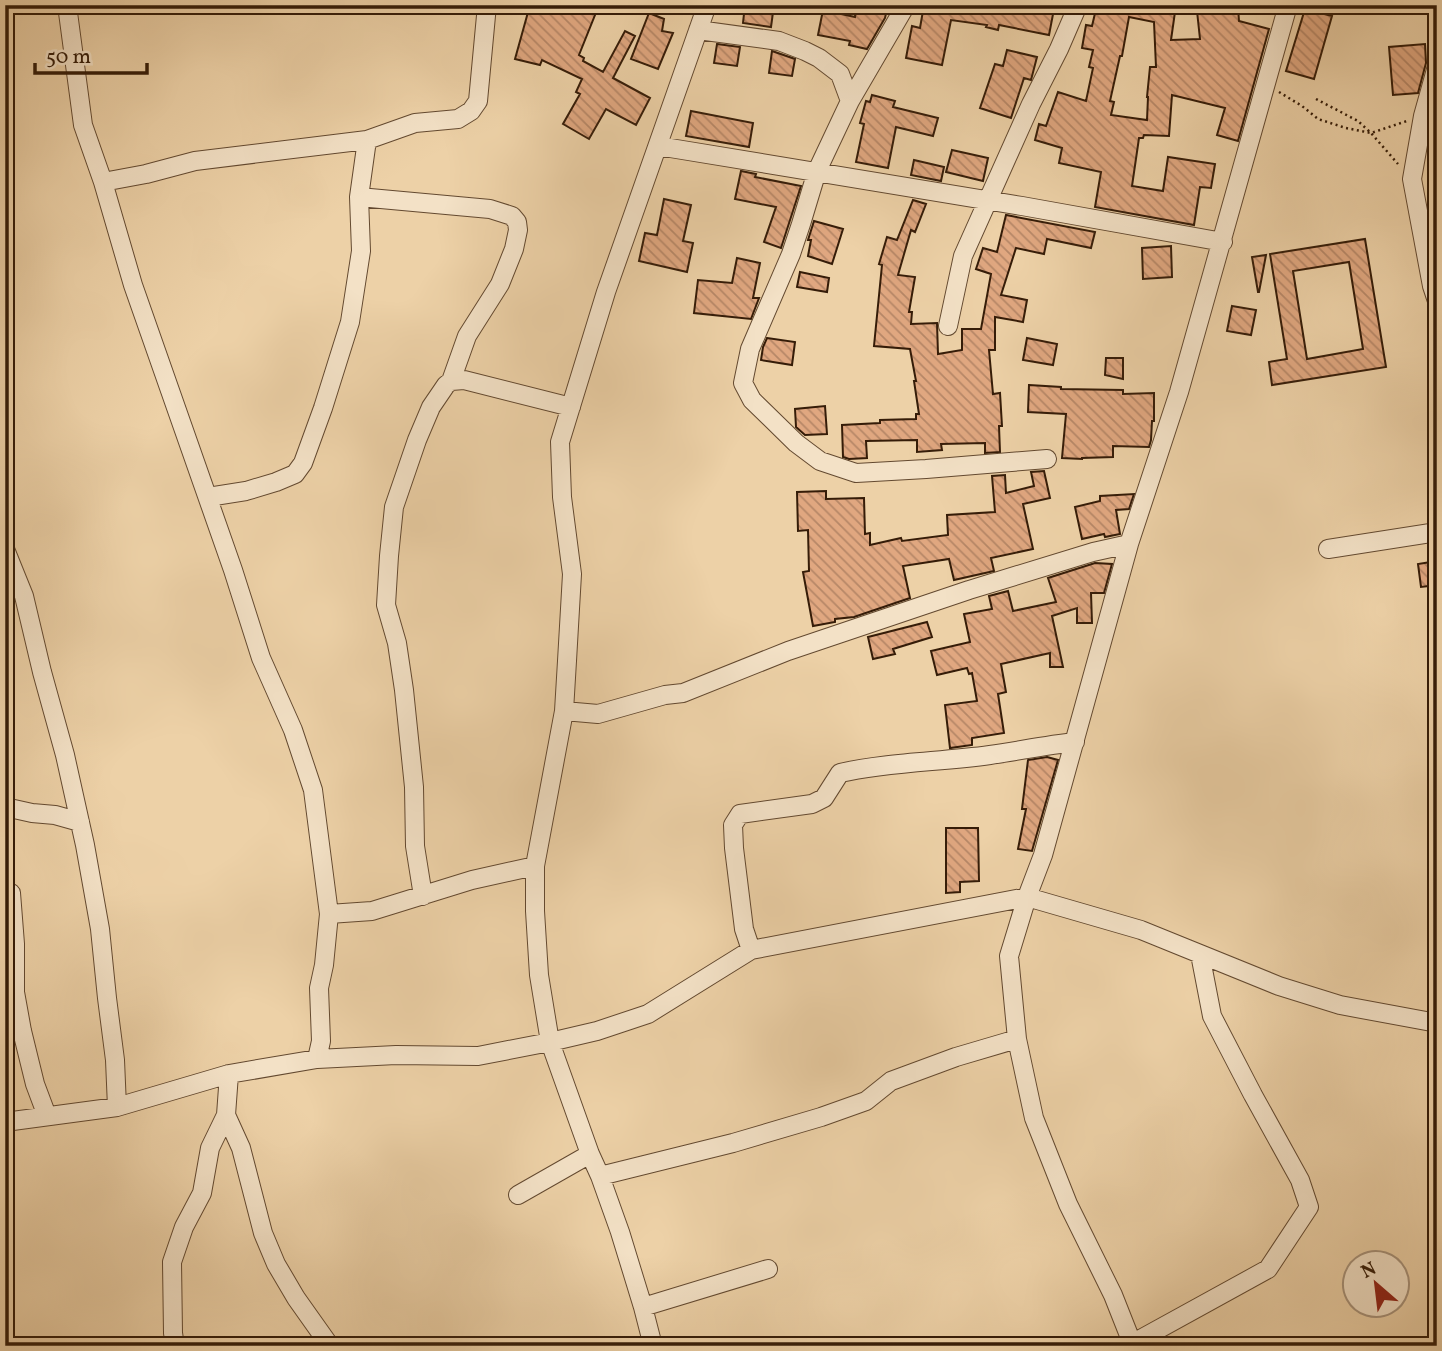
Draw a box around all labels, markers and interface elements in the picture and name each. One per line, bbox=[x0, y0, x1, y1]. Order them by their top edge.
scale bar bbox=[35, 32, 147, 76]
text: 50 m bbox=[46, 43, 91, 72]
north arrow bbox=[1340, 1250, 1410, 1320]
text: N bbox=[1357, 1256, 1381, 1285]

